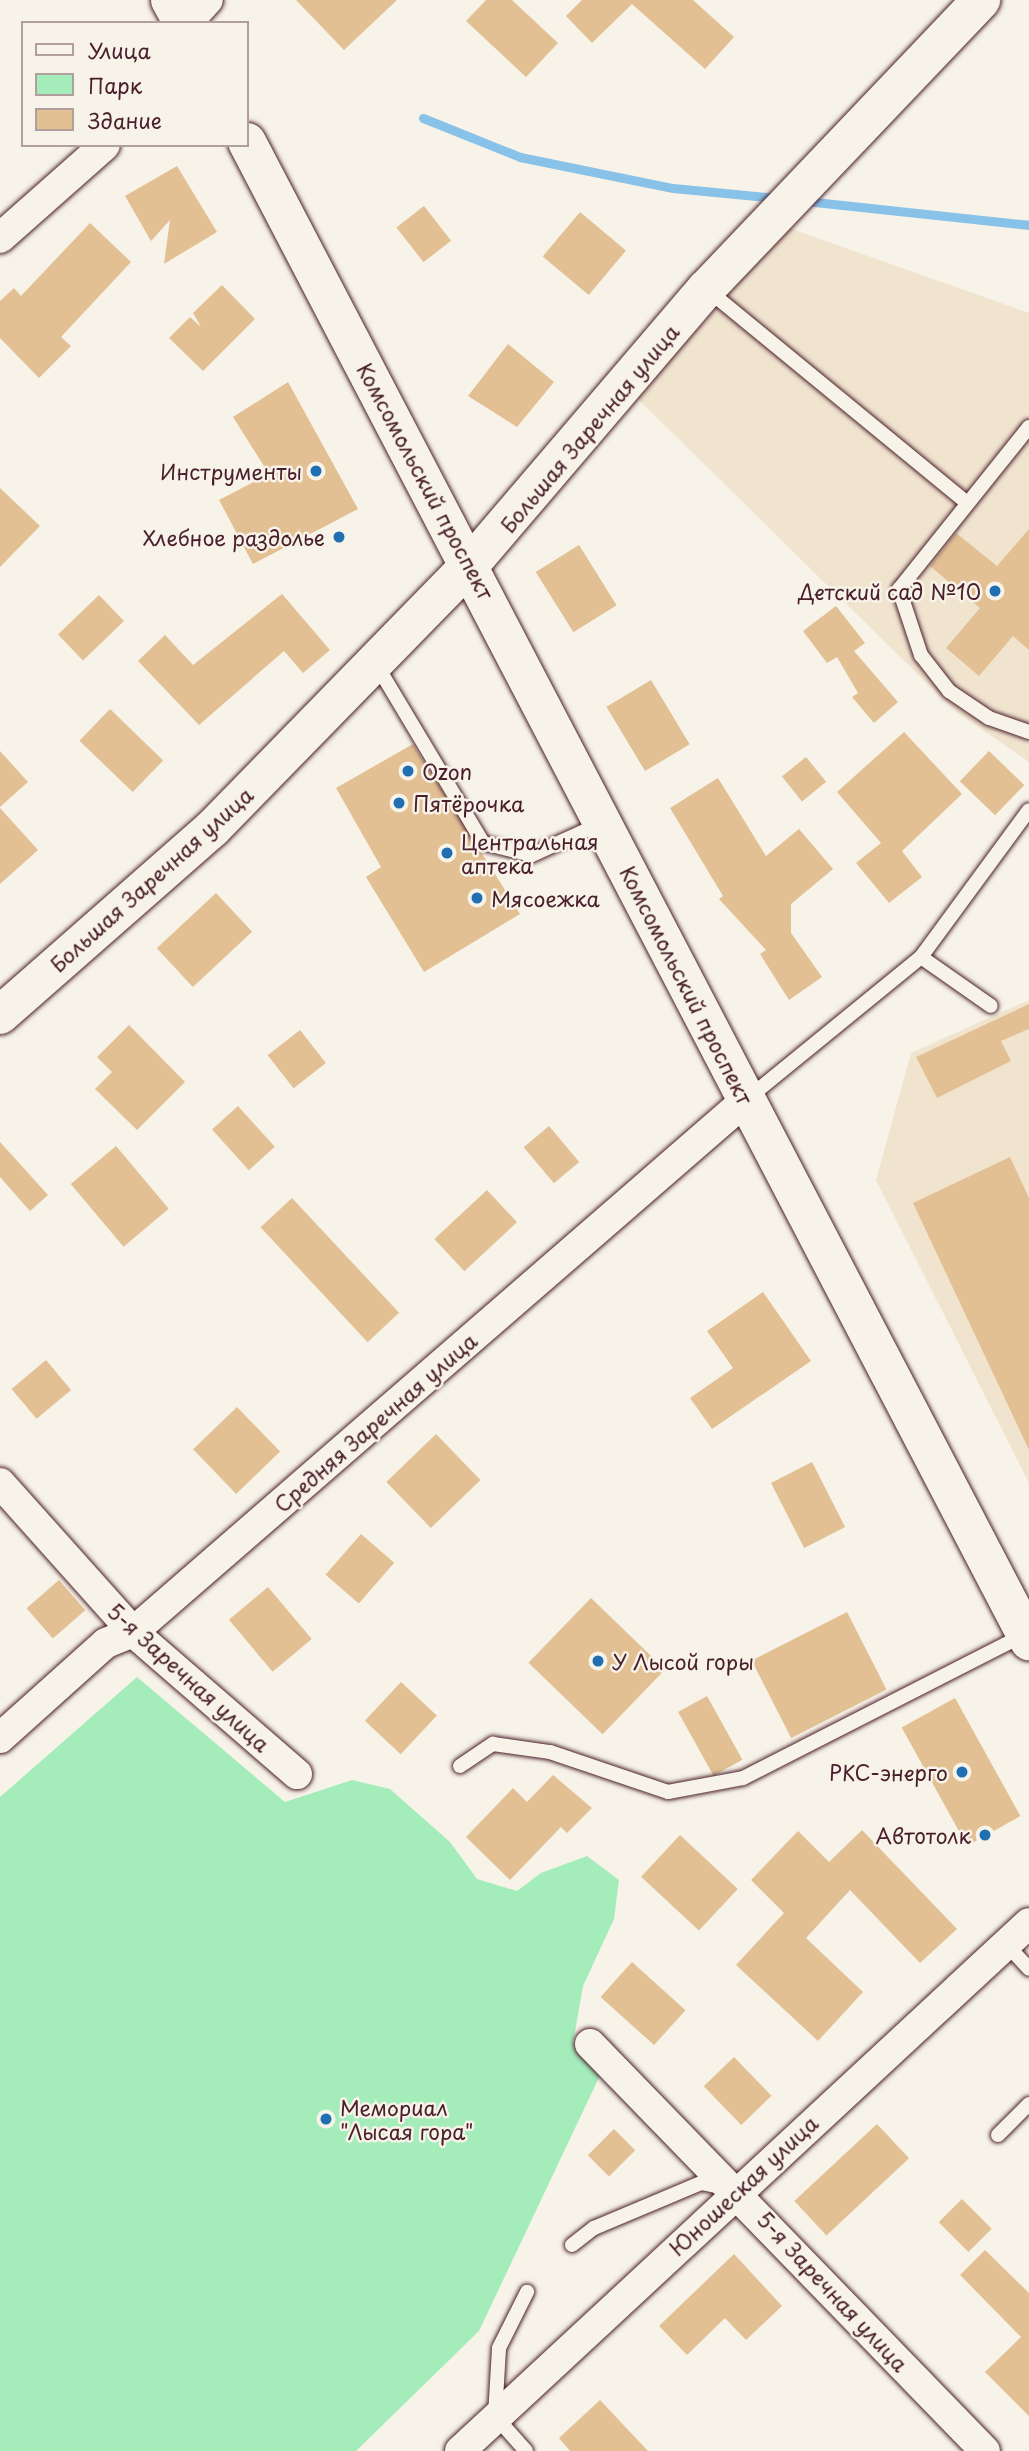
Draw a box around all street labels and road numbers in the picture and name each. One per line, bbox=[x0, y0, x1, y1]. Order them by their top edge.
street label: Большая Заречная улица bbox=[494, 318, 684, 538]
street label: Комсомольский проспект bbox=[353, 358, 499, 604]
street label: Большая Заречная улица bbox=[44, 781, 258, 977]
street label: Комсомольский проспект bbox=[616, 861, 758, 1109]
street label: Средняя Заречная улица bbox=[268, 1326, 482, 1518]
street label: 5-я Заречная улица bbox=[102, 1597, 276, 1757]
street label: Юношеская улица bbox=[663, 2109, 823, 2261]
street label: 5-я Заречная улица bbox=[752, 2205, 914, 2377]

